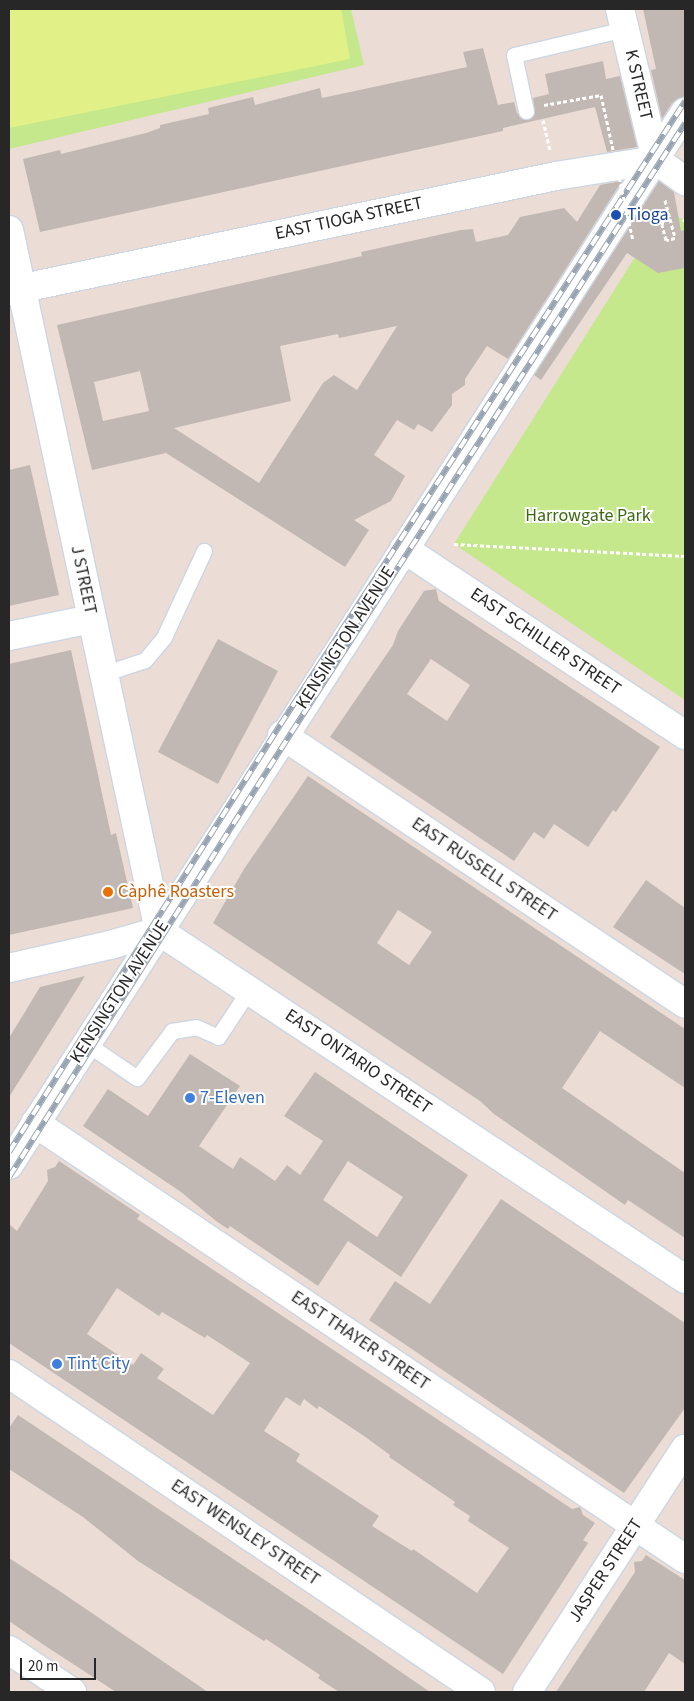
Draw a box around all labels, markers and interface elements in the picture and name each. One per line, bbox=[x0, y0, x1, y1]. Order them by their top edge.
street label: K STREET bbox=[619, 48, 657, 122]
street label: EAST TIOGA STREET bbox=[273, 193, 425, 245]
place label: Tioga bbox=[627, 204, 669, 226]
marker: Tioga bbox=[609, 208, 623, 222]
park label: Harrowgate Park bbox=[525, 505, 651, 527]
street label: J STREET bbox=[65, 544, 101, 616]
street label: KENSINGTON AVENUE bbox=[292, 563, 400, 713]
street label: EAST SCHILLER STREET bbox=[466, 584, 624, 700]
street label: EAST RUSSELL STREET bbox=[407, 813, 561, 927]
place label: Càphê Roasters bbox=[118, 881, 234, 903]
marker: Càphê Roasters bbox=[102, 886, 114, 898]
street label: KENSINGTON AVENUE bbox=[66, 917, 174, 1067]
street label: EAST ONTARIO STREET bbox=[281, 1005, 435, 1119]
place label: 7-Eleven bbox=[200, 1087, 265, 1109]
marker: 7-Eleven bbox=[184, 1092, 196, 1104]
street label: EAST THAYER STREET bbox=[287, 1287, 433, 1395]
place label: Tint City bbox=[67, 1353, 130, 1375]
marker: Tint City bbox=[51, 1358, 63, 1370]
street label: EAST WENSLEY STREET bbox=[166, 1475, 324, 1591]
street label: JASPER STREET bbox=[564, 1515, 648, 1627]
scale bar bbox=[22, 1648, 99, 1680]
text: 20 m bbox=[28, 1656, 58, 1677]

